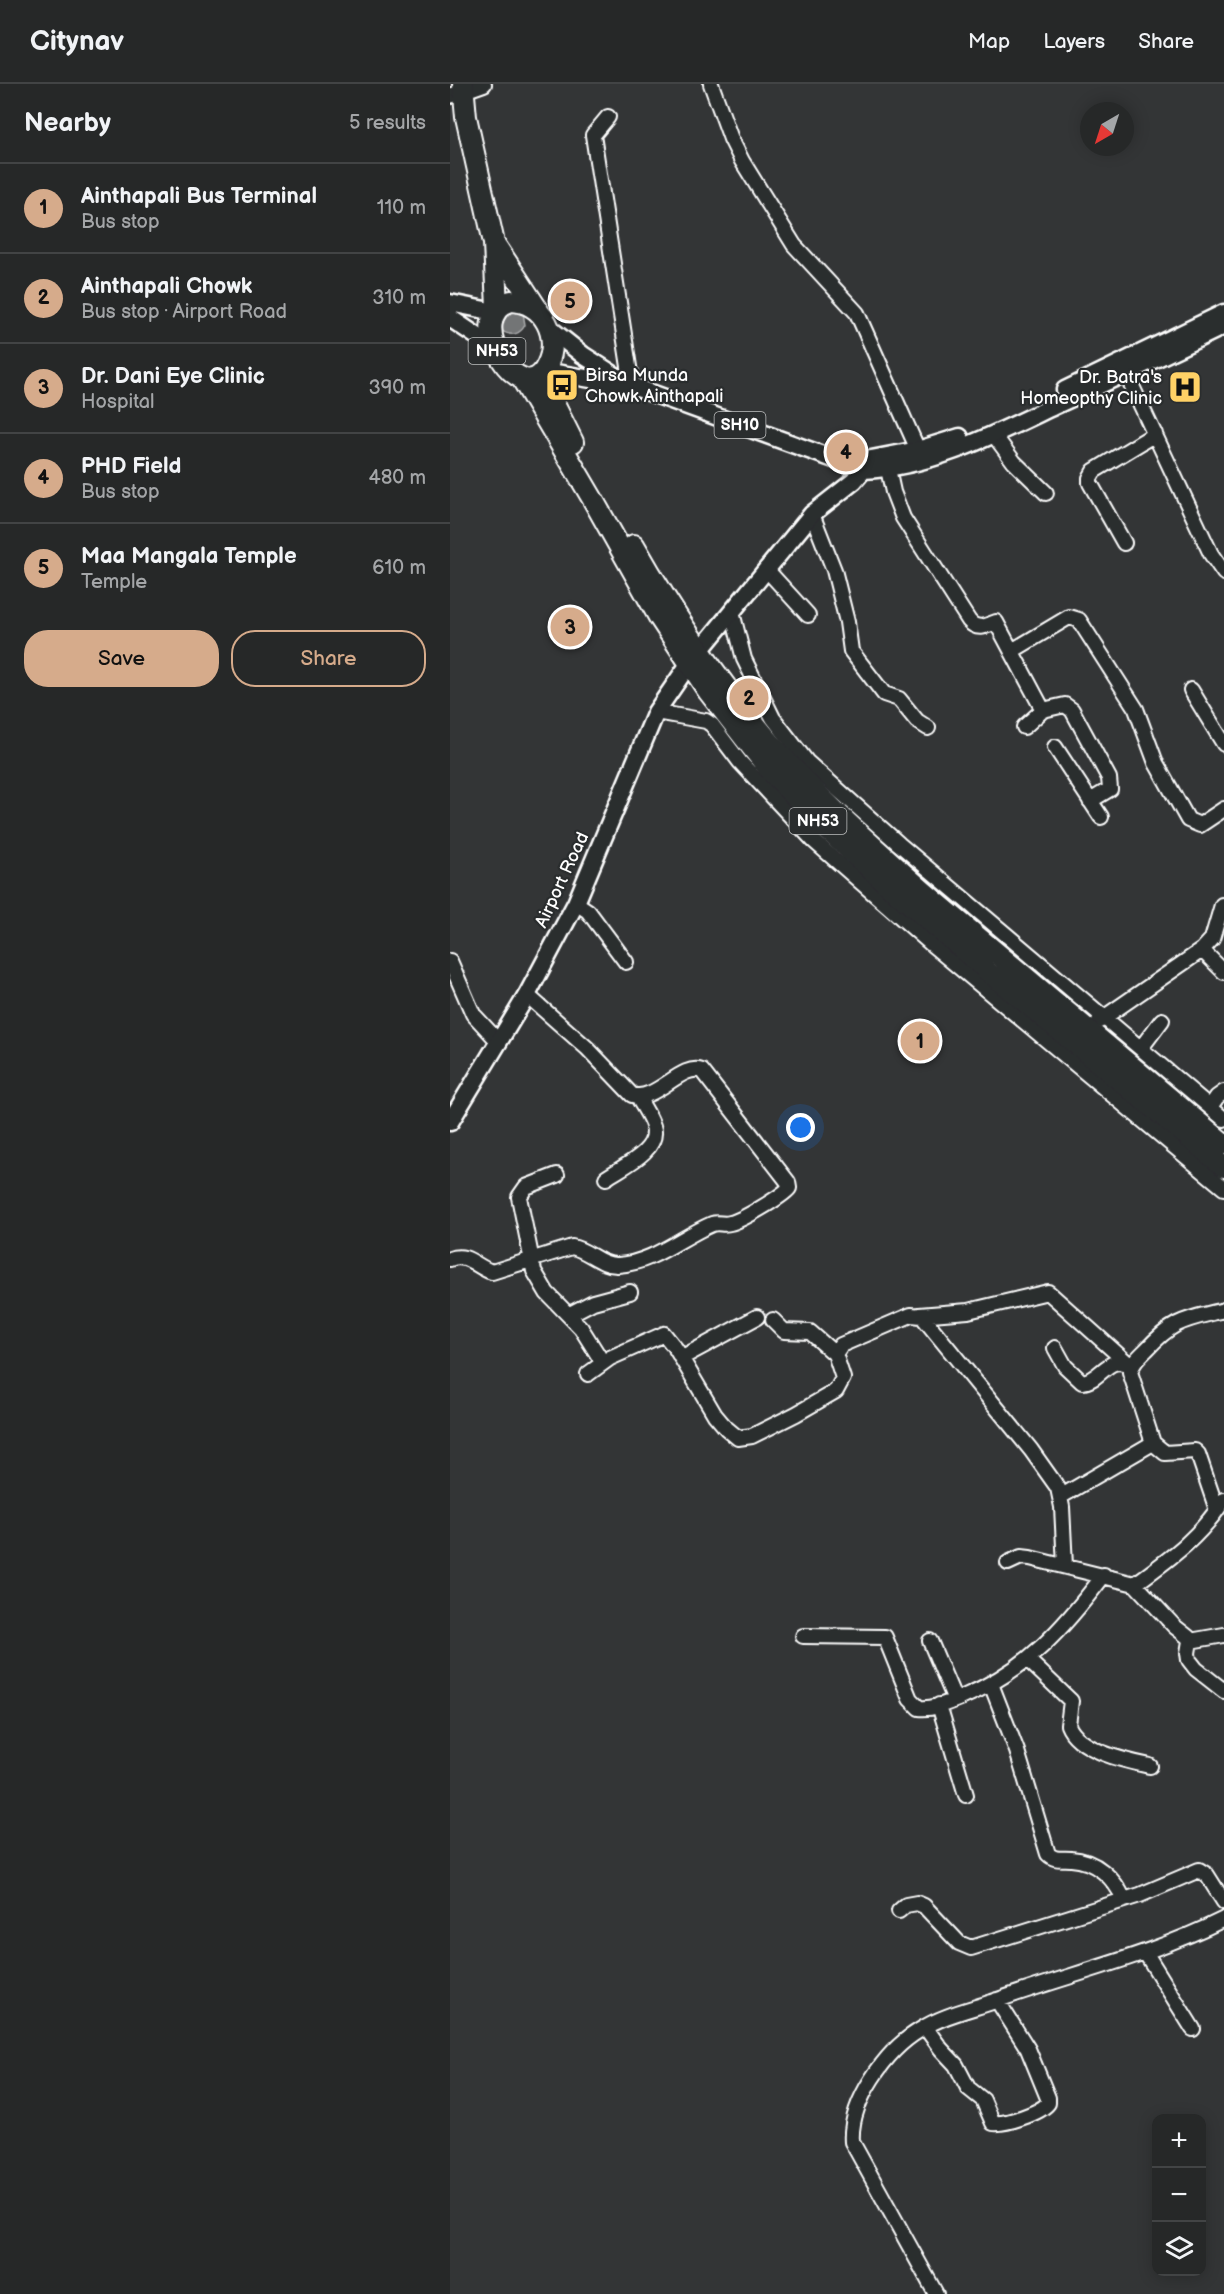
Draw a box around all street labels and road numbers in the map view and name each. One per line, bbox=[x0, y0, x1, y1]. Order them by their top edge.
road number: NH53 bbox=[468, 338, 526, 364]
road number: SH10 bbox=[714, 412, 766, 438]
road number: NH53 bbox=[790, 808, 847, 834]
street label: Airport Road bbox=[531, 829, 593, 931]

